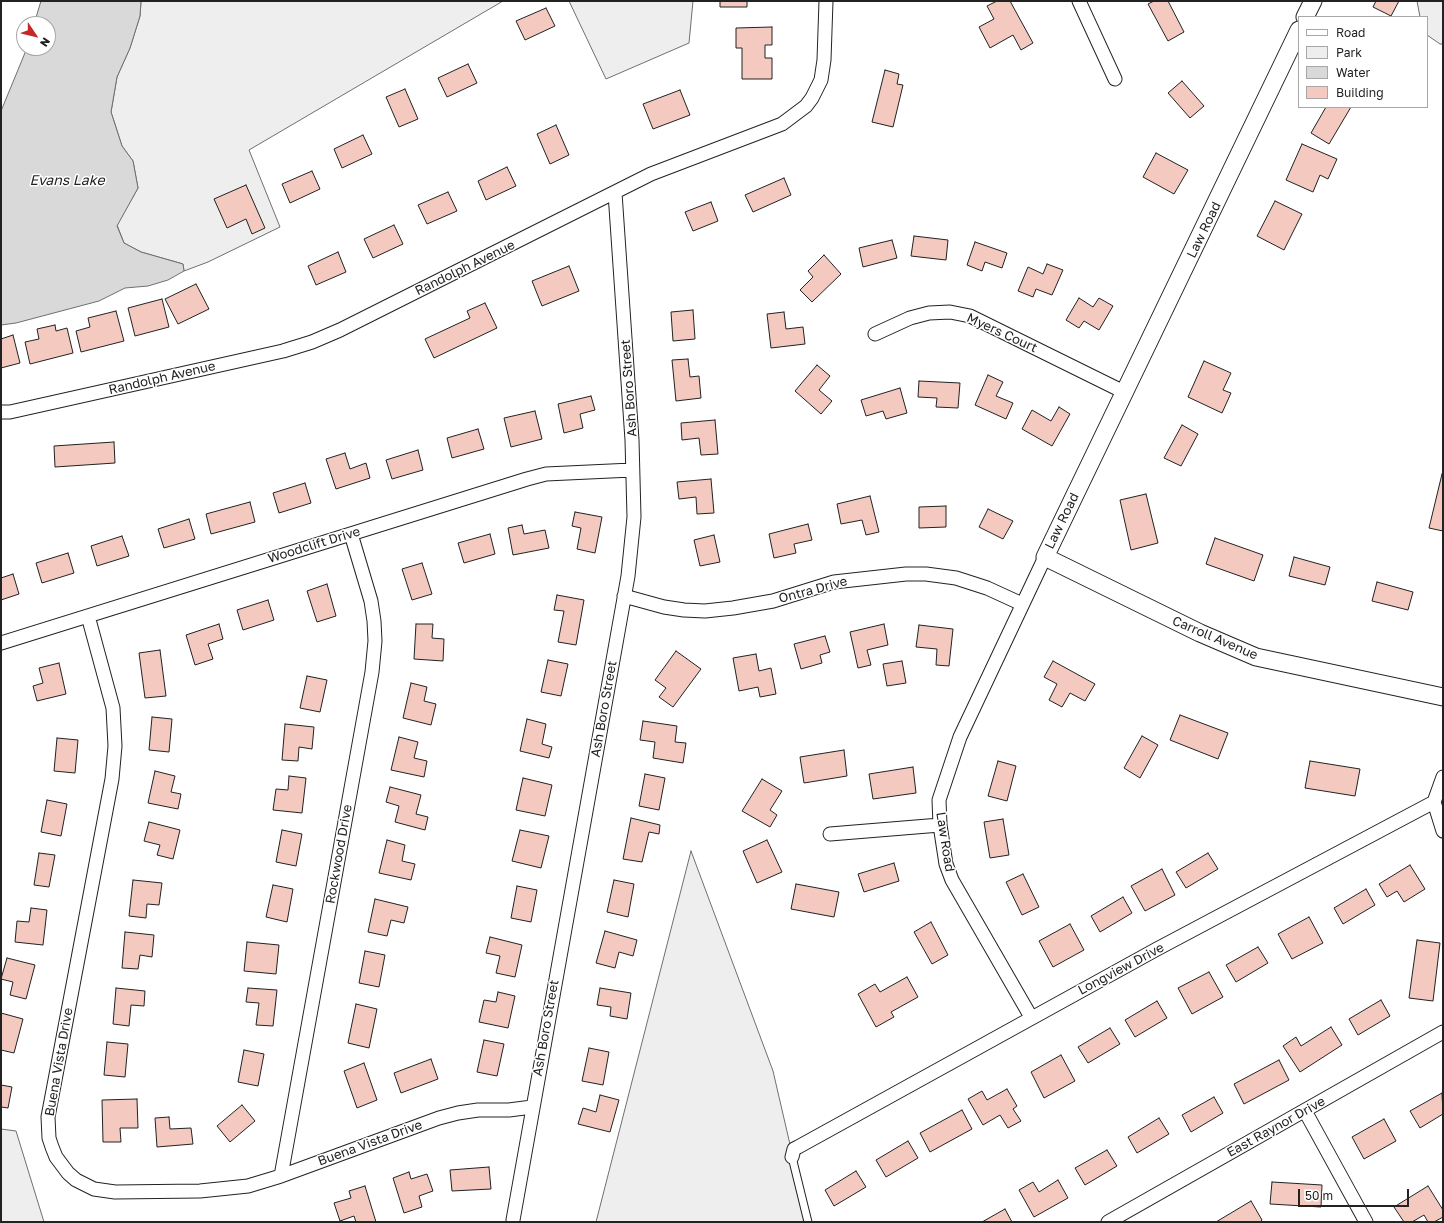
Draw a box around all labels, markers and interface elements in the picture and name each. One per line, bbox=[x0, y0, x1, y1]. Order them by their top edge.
north arrow bbox=[16, 16, 56, 56]
legend bbox=[1298, 16, 1428, 108]
text: Road bbox=[1336, 25, 1365, 40]
text: N bbox=[38, 35, 53, 50]
text: Park bbox=[1336, 45, 1362, 60]
text: Water bbox=[1336, 65, 1370, 80]
text: Building bbox=[1336, 85, 1384, 100]
water label: Evans Lake bbox=[29, 173, 105, 189]
street label: Law Road bbox=[1184, 199, 1224, 261]
street label: Randolph Avenue bbox=[413, 237, 517, 299]
street label: Myers Court bbox=[964, 310, 1040, 356]
street label: Ash Boro Street bbox=[618, 339, 640, 437]
street label: Randolph Avenue bbox=[107, 358, 217, 398]
street label: Law Road bbox=[1042, 490, 1082, 552]
street label: Woodclift Drive bbox=[266, 524, 362, 566]
street label: Ontra Drive bbox=[777, 573, 849, 607]
street label: Carroll Avenue bbox=[1170, 613, 1260, 663]
street label: Ash Boro Street bbox=[588, 660, 620, 758]
street label: Rockwood Drive bbox=[323, 803, 355, 905]
street label: Law Road bbox=[933, 811, 957, 873]
street label: Longview Drive bbox=[1075, 940, 1167, 998]
street label: Ash Boro Street bbox=[530, 979, 562, 1077]
street label: Buena Vista Drive bbox=[42, 1007, 76, 1117]
street label: East Raynor Drive bbox=[1224, 1094, 1328, 1160]
street label: Buena Vista Drive bbox=[316, 1117, 424, 1169]
scale bar bbox=[1300, 1181, 1411, 1207]
text: 50 m bbox=[1305, 1188, 1333, 1203]

